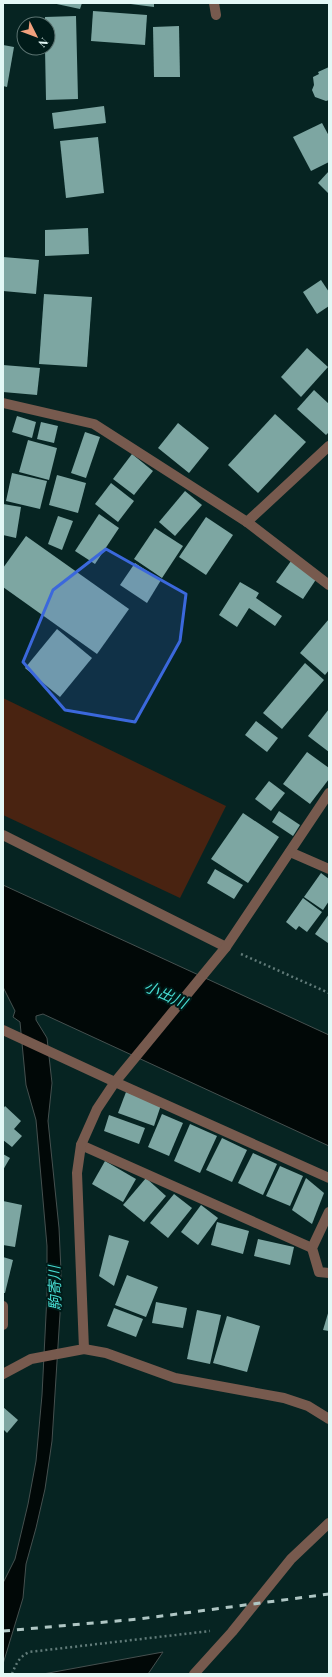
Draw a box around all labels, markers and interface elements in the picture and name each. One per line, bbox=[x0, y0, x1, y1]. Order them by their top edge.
north arrow bbox=[16, 16, 56, 56]
text: N bbox=[36, 35, 52, 51]
water label: 小出川 bbox=[141, 975, 192, 1013]
water label: 駒寄川 bbox=[44, 1263, 64, 1311]

